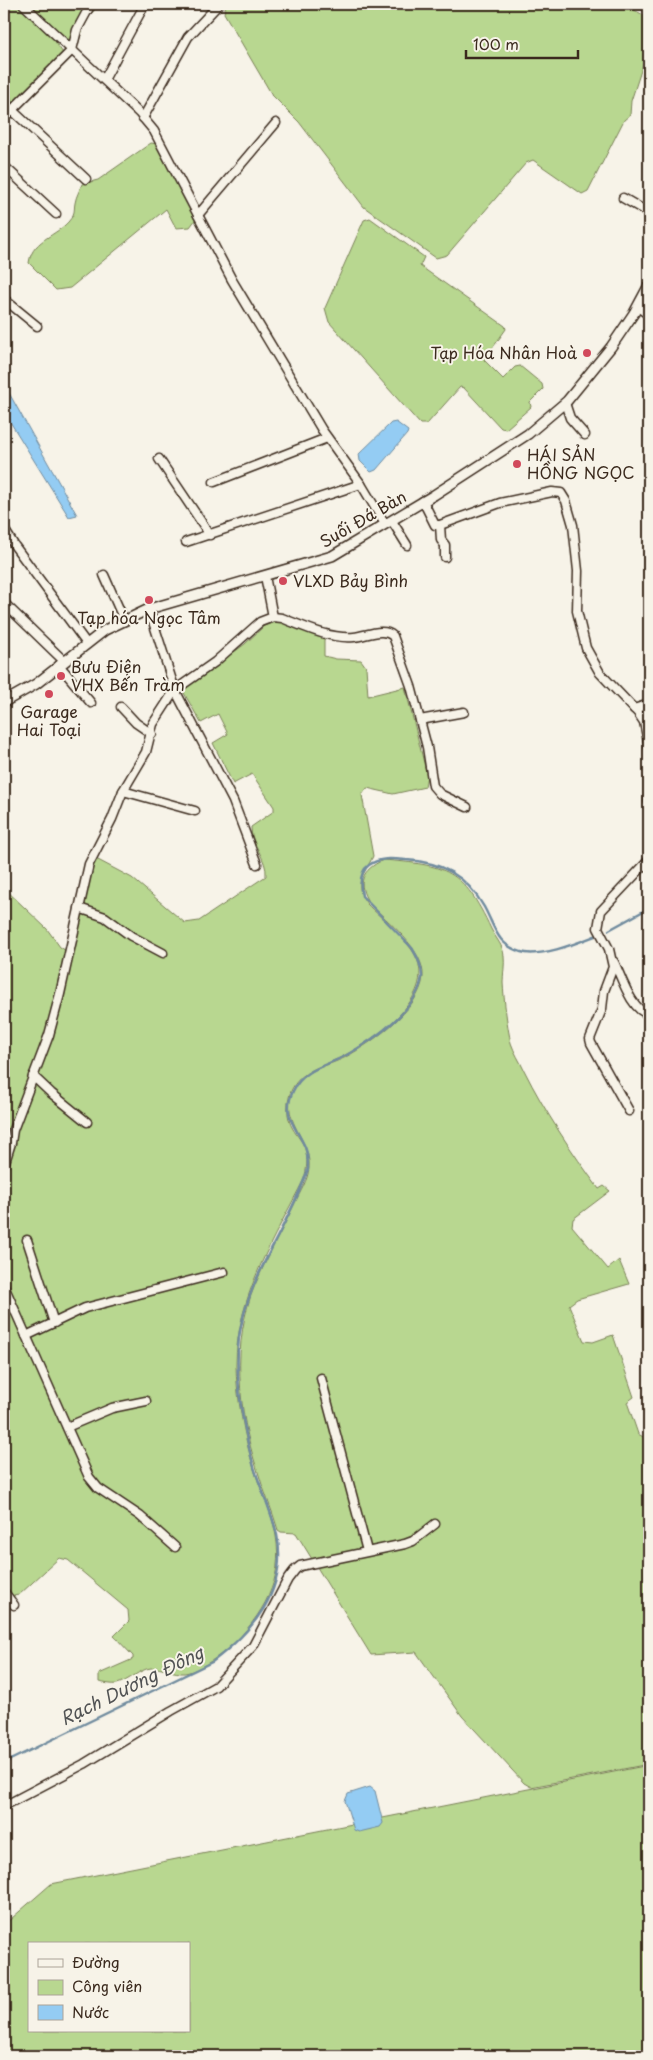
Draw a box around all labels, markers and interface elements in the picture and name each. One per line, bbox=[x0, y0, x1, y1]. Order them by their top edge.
scale bar bbox=[466, 28, 578, 60]
text: 100 m bbox=[473, 32, 519, 55]
place label: Tạp Hóa Nhân Hoà bbox=[430, 340, 577, 364]
marker: Tạp Hóa Nhân Hoà bbox=[581, 347, 593, 359]
place label: HÁI SẢN HỒNG NGỌC bbox=[527, 442, 635, 484]
marker: HÁI SẢN HỒNG NGỌC bbox=[511, 458, 523, 470]
street label: Suối Đá Bàn bbox=[315, 484, 410, 553]
place label: VLXD Bảy Bình bbox=[293, 568, 408, 592]
marker: VLXD Bảy Bình bbox=[277, 575, 289, 587]
marker: Tạp hóa Ngọc Tâm bbox=[143, 594, 155, 606]
place label: Tạp hóa Ngọc Tâm bbox=[77, 605, 221, 629]
place label: Bưu Điện VHX Bến Tràm bbox=[71, 654, 185, 696]
marker: Bưu Điện VHX Bến Tràm bbox=[55, 670, 67, 682]
marker: Garage Hai Toại bbox=[43, 688, 55, 700]
place label: Garage Hai Toại bbox=[17, 699, 81, 741]
water label: Rạch Dương Đông bbox=[55, 1638, 208, 1731]
legend bbox=[28, 1942, 190, 2032]
text: Đường bbox=[72, 1950, 120, 1973]
text: Công viên bbox=[72, 1974, 142, 1997]
text: Nước bbox=[72, 2000, 109, 2023]

